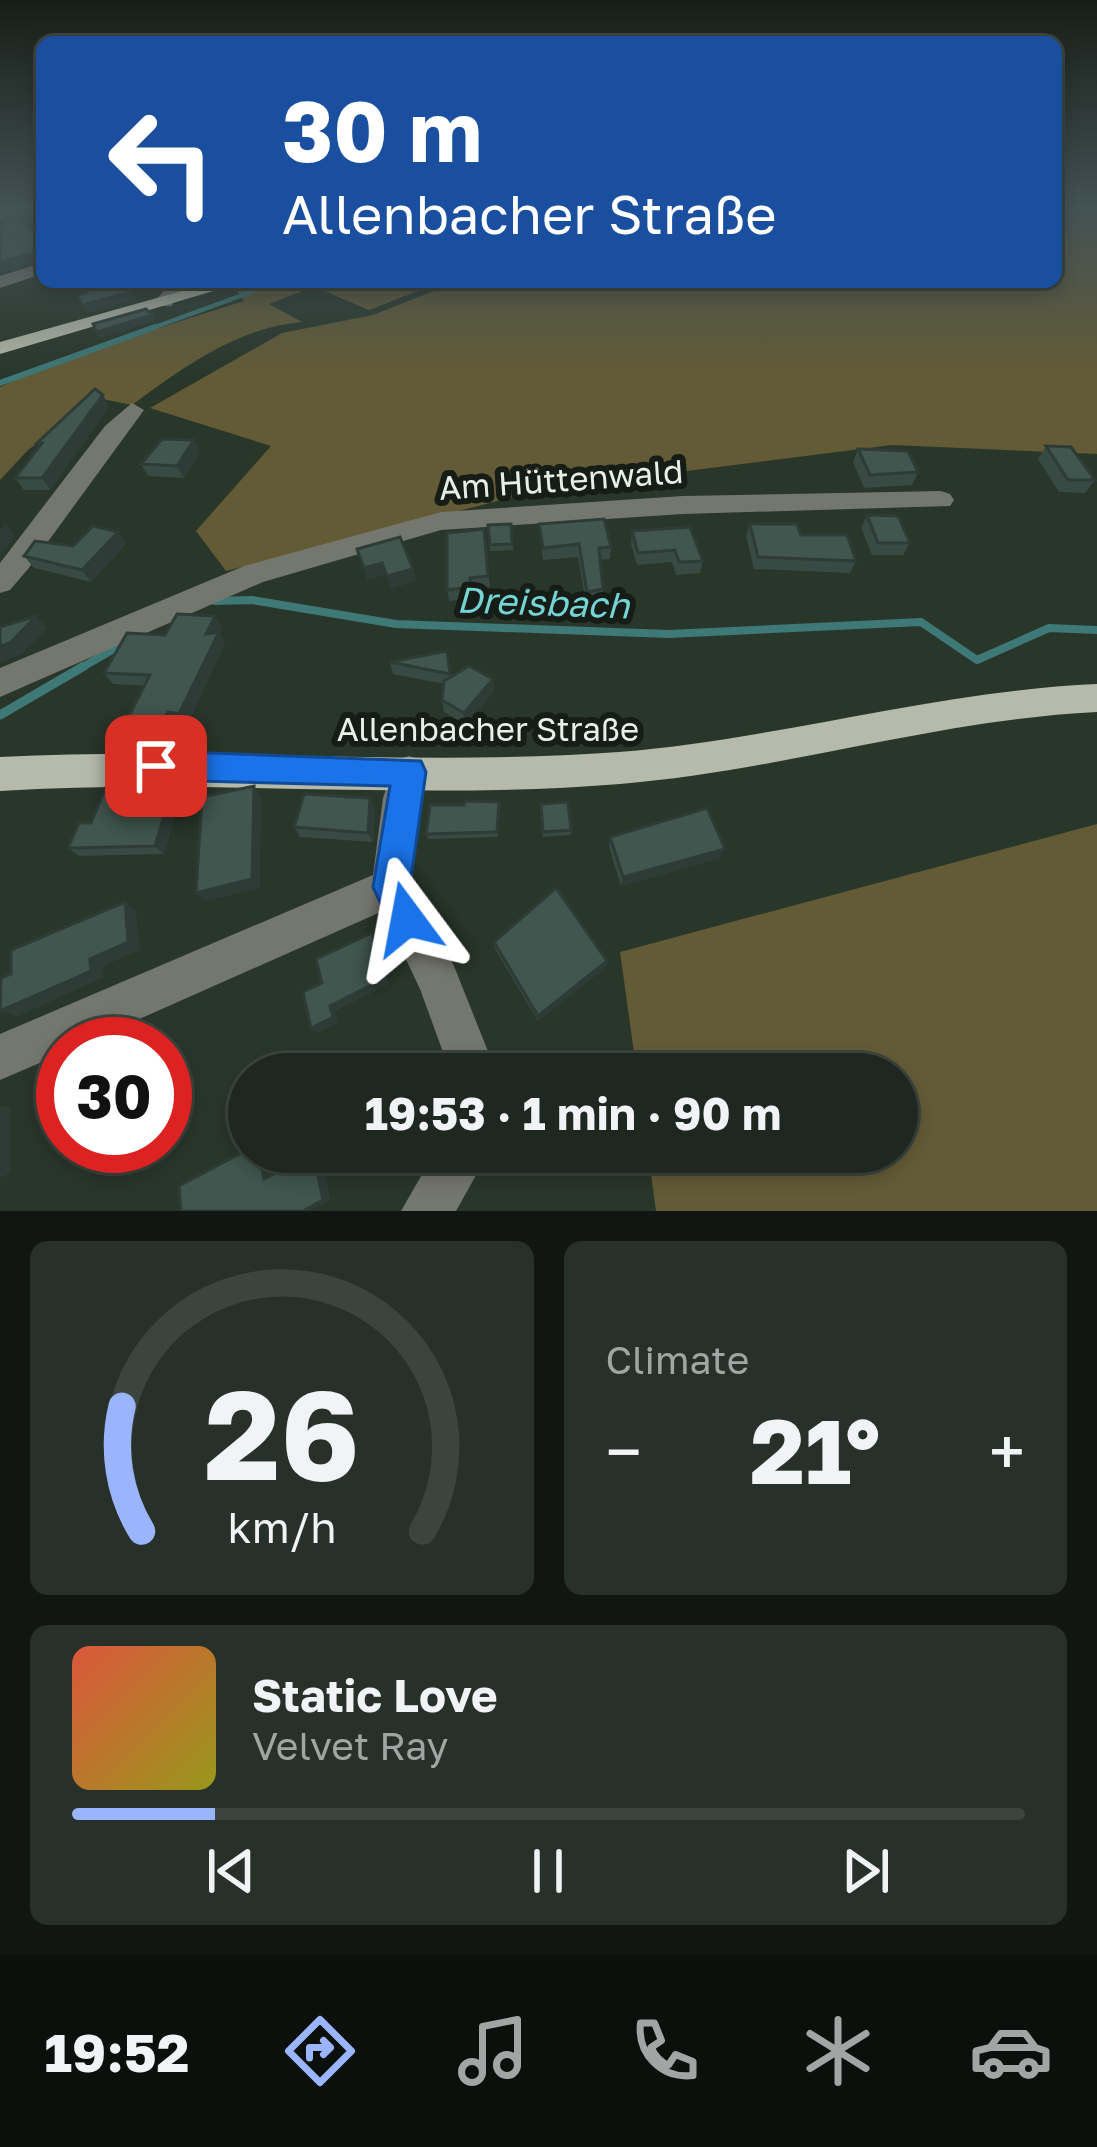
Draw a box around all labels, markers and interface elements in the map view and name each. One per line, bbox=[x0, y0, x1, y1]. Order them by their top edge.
text: 30 m bbox=[282, 80, 482, 180]
icon: left bbox=[84, 84, 240, 240]
text: Allenbacher Straße bbox=[282, 181, 777, 246]
street label: Am Hüttenwald bbox=[437, 451, 685, 507]
water label: Dreisbach bbox=[456, 577, 632, 627]
street label: Allenbacher Straße bbox=[337, 709, 639, 748]
pin bbox=[105, 715, 207, 817]
icon: arrive bbox=[123, 733, 189, 799]
position arrow bbox=[344, 856, 470, 982]
speed limit sign: 30 bbox=[36, 1017, 192, 1173]
text: 19:53 · 1 min · 90 m bbox=[365, 1086, 781, 1140]
text: Climate bbox=[606, 1336, 749, 1383]
text: 26 bbox=[204, 1358, 359, 1507]
text: 21° bbox=[750, 1396, 880, 1504]
text: − bbox=[606, 1411, 642, 1491]
text: + bbox=[989, 1411, 1025, 1491]
text: km/h bbox=[227, 1501, 336, 1552]
text: Static Love bbox=[252, 1668, 498, 1722]
text: Velvet Ray bbox=[252, 1722, 448, 1769]
icon: previous bbox=[198, 1838, 264, 1904]
icon: pause bbox=[515, 1838, 581, 1904]
icon: next bbox=[833, 1838, 899, 1904]
icon: directions bbox=[278, 2009, 362, 2093]
icon: music bbox=[451, 2009, 535, 2093]
icon: phone bbox=[623, 2009, 707, 2093]
icon: climate bbox=[796, 2009, 880, 2093]
icon: car bbox=[969, 2009, 1053, 2093]
text: 19:52 bbox=[44, 2019, 190, 2084]

